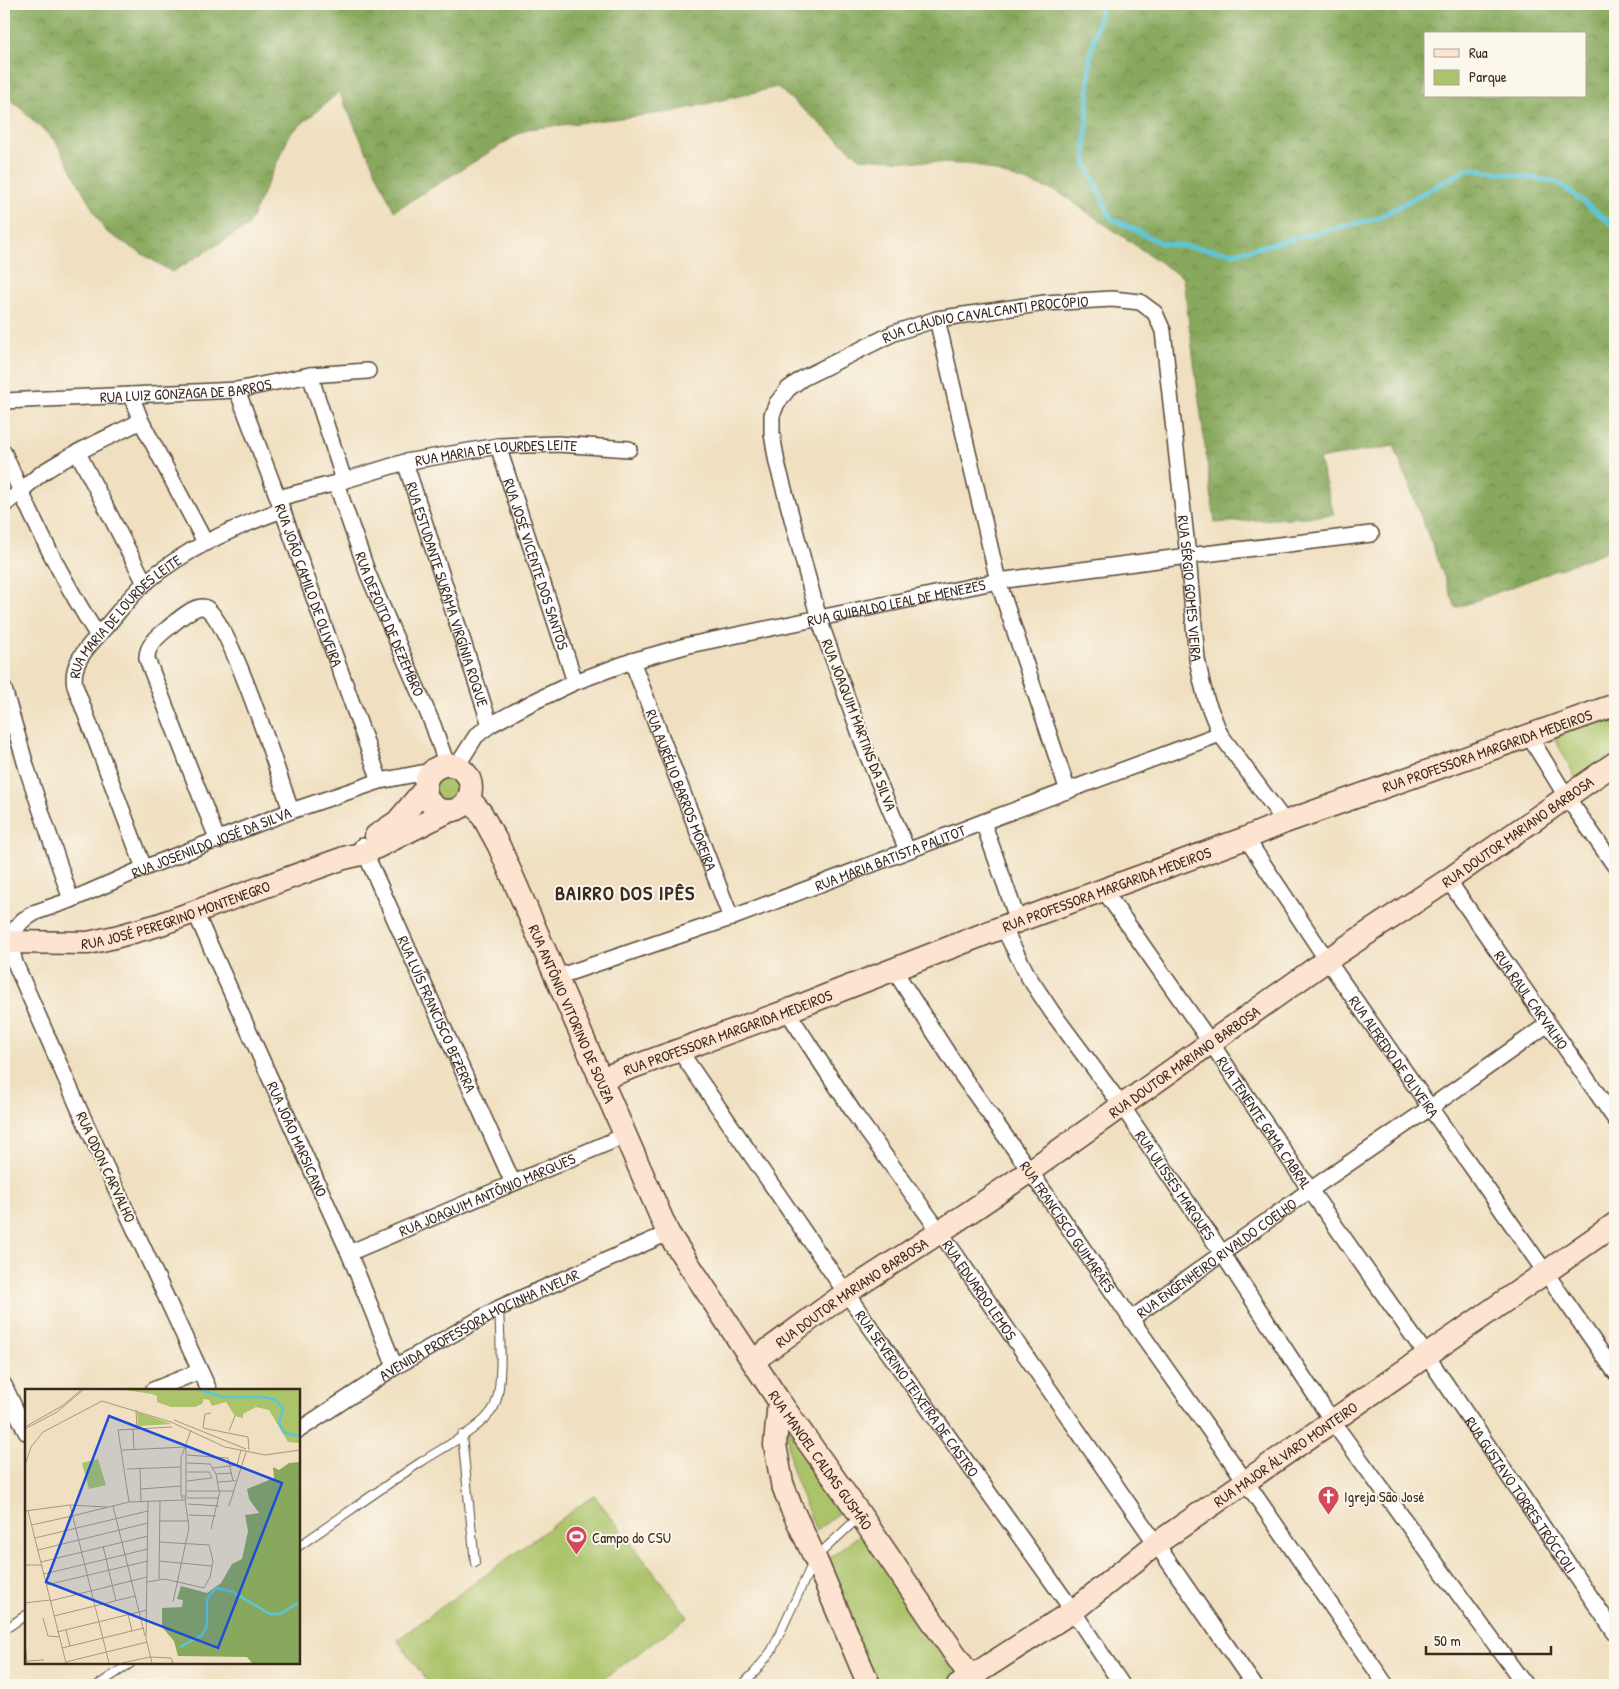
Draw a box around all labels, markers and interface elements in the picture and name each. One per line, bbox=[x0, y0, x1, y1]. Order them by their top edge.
legend bbox=[1424, 32, 1586, 98]
text: Rua bbox=[1469, 42, 1488, 63]
text: Parque bbox=[1469, 66, 1507, 87]
street label: RUA CLÁUDIO CAVALCANTI PROCÓPIO bbox=[878, 290, 1089, 348]
street label: RUA LUIZ GONZAGA DE BARROS bbox=[99, 373, 273, 407]
street label: RUA MARIA DE LOURDES LEITE bbox=[414, 433, 578, 471]
street label: RUA JOSÉ VICENTE DOS SANTOS bbox=[499, 476, 574, 652]
street label: RUA ESTUDANTE SURAMA VIRGÍNIA ROQUE bbox=[402, 479, 494, 710]
street label: RUA JOÃO CAMILO DE OLIVEIRA bbox=[270, 501, 349, 670]
street label: RUA SÉRGIO GOMES VIEIRA bbox=[1173, 514, 1208, 663]
street label: RUA MARIA DE LOURDES LEITE bbox=[64, 549, 185, 679]
street label: RUA DEZOITO DE DEZEMBRO bbox=[350, 549, 430, 699]
street label: RUA GUIBALDO LEAL DE MENEZES bbox=[805, 573, 987, 631]
street label: RUA JOAQUIM MARTINS DA SILVA bbox=[816, 636, 902, 815]
street label: RUA PROFESSORA MARGARIDA MEDEIROS bbox=[1379, 704, 1595, 797]
street label: RUA AURÉLIO BARROS MOREIRA bbox=[641, 706, 722, 874]
street label: RUA DOUTOR MARIANO BARBOSA bbox=[1437, 771, 1598, 892]
street label: RUA JOSENILDO JOSÉ DA SILVA bbox=[128, 801, 295, 883]
street label: RUA MARIA BATISTA PALITOT bbox=[812, 819, 969, 896]
street label: RUA PROFESSORA MARGARIDA MEDEIROS bbox=[999, 841, 1214, 937]
street label: RUA JOSÉ PEREGRINO MONTENEGRO bbox=[81, 875, 273, 954]
district label: BAIRRO DOS IPÊS bbox=[555, 879, 695, 906]
street label: RUA ANTÔNIO VITORINO DE SOUZA bbox=[524, 921, 621, 1107]
street label: RUA LUÍS FRANCISCO BEZERRA bbox=[393, 932, 482, 1096]
street label: RUA RAUL CARVALHO bbox=[1490, 946, 1574, 1053]
street label: RUA PROFESSORA MARGARIDA MEDEIROS bbox=[620, 984, 835, 1080]
street label: RUA ALFREDO DE OLIVEIRA bbox=[1344, 991, 1445, 1122]
street label: RUA DOUTOR MARIANO BARBOSA bbox=[1104, 1000, 1264, 1122]
street label: RUA TENENTE GAMA CABRAL bbox=[1212, 1052, 1317, 1194]
street label: RUA JOÃO MARSICANO bbox=[262, 1078, 333, 1200]
street label: RUA ODON CARVALHO bbox=[71, 1108, 141, 1226]
street label: RUA ULISSES MARQUES bbox=[1131, 1126, 1221, 1244]
street label: RUA JOAQUIM ANTÔNIO MARQUES bbox=[396, 1147, 579, 1241]
street label: RUA FRANCISCO GUIMARÃES bbox=[1015, 1156, 1120, 1297]
street label: RUA ENGENHEIRO RIVALDO COELHO bbox=[1132, 1193, 1301, 1323]
street label: RUA DOUTOR MARIANO BARBOSA bbox=[771, 1232, 932, 1352]
street label: RUA EDUARDO LEMOS bbox=[938, 1235, 1022, 1344]
street label: AVENIDA PROFESSORA MOCINHA AVELAR bbox=[375, 1263, 582, 1385]
street label: RUA SEVERINO TEIXEIRA DE CASTRO bbox=[851, 1306, 984, 1481]
street label: RUA MANOEL CALDAS GUSMÃO bbox=[764, 1386, 878, 1534]
inset map bbox=[25, 1389, 300, 1664]
street label: RUA MAJOR ÁLVARO MONTEIRO bbox=[1209, 1396, 1361, 1511]
street label: RUA GUSTAVO TORRES TRÓCCOLI bbox=[1461, 1412, 1582, 1577]
church icon: Igreja São José bbox=[1316, 1484, 1340, 1515]
place label: Igreja São José bbox=[1344, 1486, 1424, 1507]
sports icon: Campo do CSU bbox=[564, 1525, 588, 1556]
place label: Campo do CSU bbox=[592, 1527, 671, 1548]
scale bar bbox=[1426, 1624, 1552, 1656]
text: 50 m bbox=[1434, 1630, 1461, 1651]

